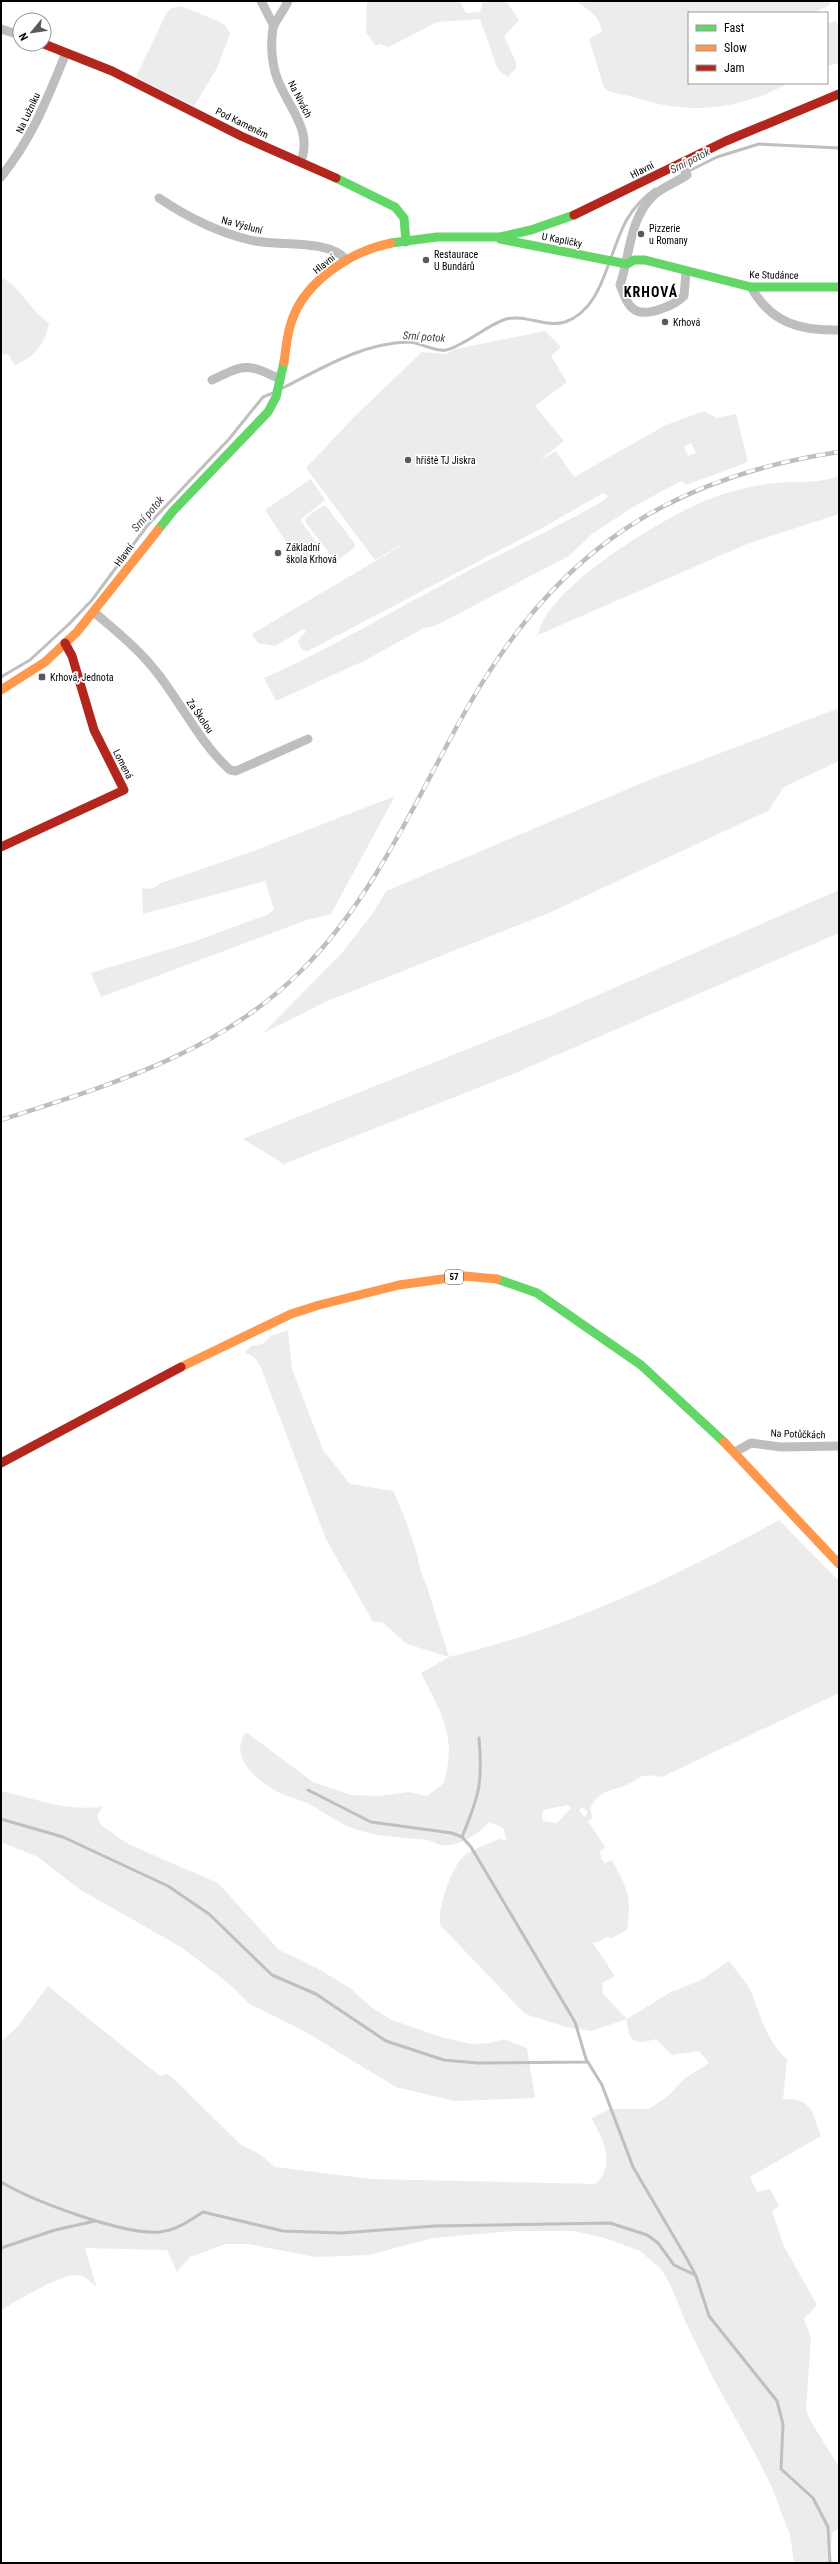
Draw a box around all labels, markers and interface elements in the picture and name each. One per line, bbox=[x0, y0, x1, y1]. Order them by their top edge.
north arrow bbox=[12, 12, 52, 52]
legend bbox=[688, 12, 828, 84]
text: Fast bbox=[724, 21, 745, 35]
text: N bbox=[16, 30, 31, 43]
text: Slow bbox=[724, 41, 747, 55]
text: Jam bbox=[724, 61, 745, 75]
street label: Na Nivách bbox=[286, 79, 314, 120]
street label: Na Lužníku bbox=[14, 91, 42, 135]
street label: Pod Kameněm bbox=[214, 106, 270, 140]
water label: Srní potok bbox=[668, 145, 712, 177]
street label: Hlavní bbox=[629, 159, 656, 181]
street label: Na Výsluní bbox=[220, 214, 264, 236]
place label: Pizzerie u Romany bbox=[649, 223, 688, 246]
marker: Pizzerie u Romany bbox=[636, 229, 646, 239]
street label: U Kapličky bbox=[541, 231, 583, 249]
place label: Restaurace U Bundárů bbox=[434, 249, 478, 272]
street label: Hlavní bbox=[311, 252, 338, 276]
marker: Restaurace U Bundárů bbox=[421, 255, 431, 265]
street label: Ke Studánce bbox=[749, 269, 799, 281]
district label: KRHOVÁ bbox=[624, 283, 678, 300]
marker: Krhová bbox=[660, 317, 670, 327]
place label: Krhová bbox=[673, 317, 700, 328]
water label: Srní potok bbox=[402, 329, 446, 345]
marker: hřiště TJ Jiskra bbox=[403, 455, 413, 465]
place label: hřiště TJ Jiskra bbox=[416, 455, 476, 466]
water label: Srní potok bbox=[129, 493, 167, 534]
street label: Hlavní bbox=[112, 541, 136, 568]
place label: Základní škola Krhová bbox=[286, 542, 337, 565]
marker: Základní škola Krhová bbox=[273, 548, 283, 558]
marker: Krhová, Jednota bbox=[37, 672, 47, 682]
place label: Krhová, Jednota bbox=[50, 672, 114, 683]
street label: Za Školou bbox=[184, 696, 217, 735]
street label: Lomená bbox=[111, 747, 135, 781]
road number: 57 bbox=[445, 1270, 463, 1284]
street label: Na Potůčkách bbox=[770, 1428, 826, 1440]

